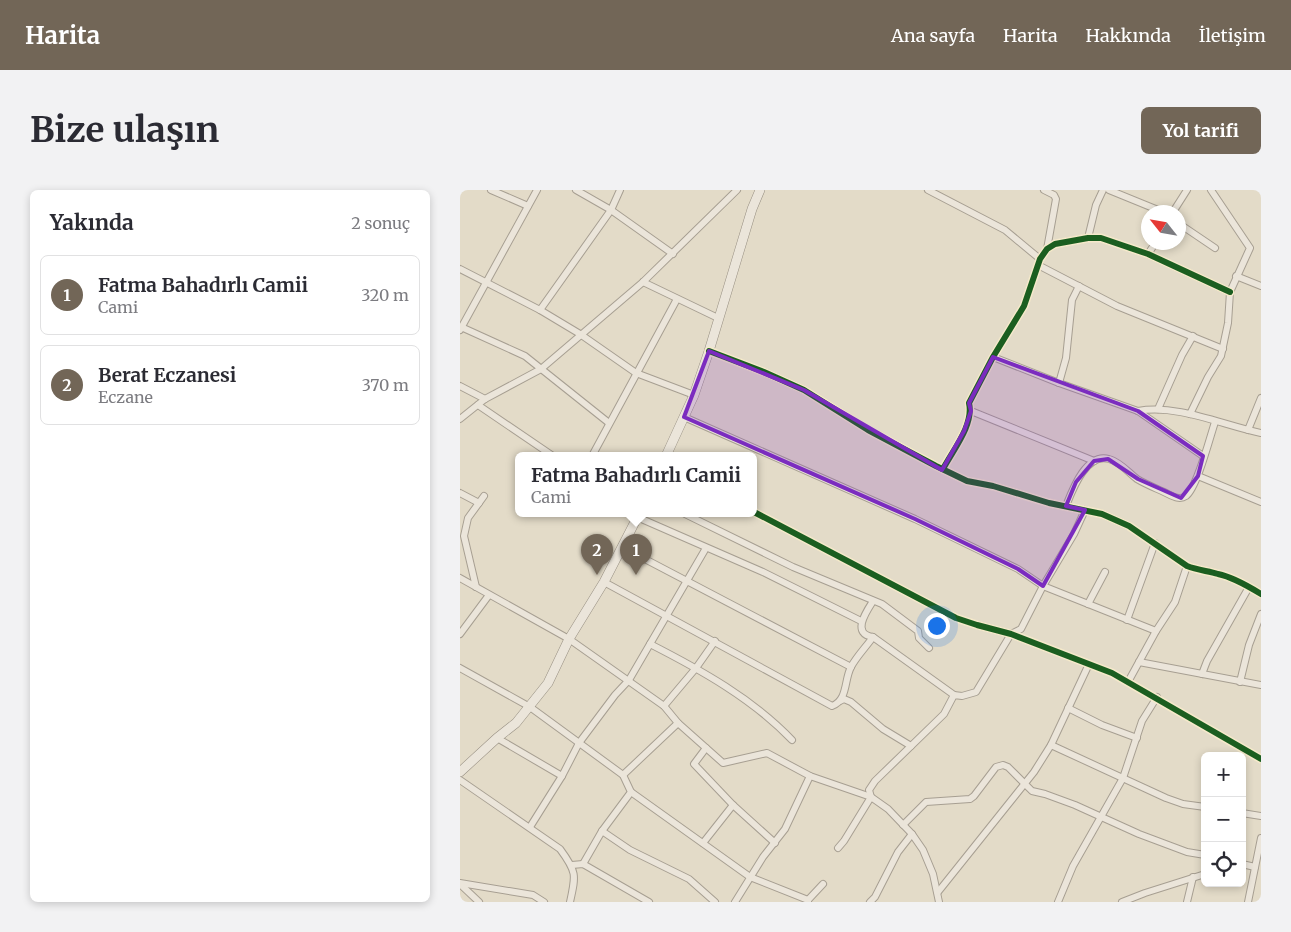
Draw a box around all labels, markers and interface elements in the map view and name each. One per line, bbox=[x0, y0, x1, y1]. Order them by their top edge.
text: Harita bbox=[25, 20, 100, 51]
text: Ana sayfa bbox=[891, 24, 975, 47]
text: Harita bbox=[1003, 24, 1058, 47]
text: Hakkında bbox=[1086, 24, 1171, 47]
text: İletişim bbox=[1199, 24, 1266, 47]
button: Yol tarifi bbox=[1141, 107, 1261, 154]
text: Bize ulaşın bbox=[30, 108, 219, 152]
north arrow bbox=[1141, 205, 1186, 250]
text: Yakında bbox=[50, 209, 134, 236]
text: 2 sonuç bbox=[351, 213, 410, 233]
text: Fatma Bahadırlı Camii bbox=[98, 273, 308, 297]
text: 1 bbox=[63, 285, 71, 305]
text: 320 m bbox=[361, 285, 409, 305]
text: Cami bbox=[98, 297, 138, 317]
text: Berat Eczanesi bbox=[98, 363, 236, 387]
text: 2 bbox=[62, 375, 72, 395]
text: 370 m bbox=[362, 375, 409, 395]
text: Eczane bbox=[98, 387, 153, 407]
popup bbox=[515, 452, 757, 517]
text: Fatma Bahadırlı Camii bbox=[531, 463, 741, 487]
text: Cami bbox=[531, 487, 571, 507]
pin: 2 bbox=[581, 534, 613, 575]
pin: 1 bbox=[620, 534, 652, 575]
your location bbox=[924, 613, 950, 639]
map controls bbox=[1201, 752, 1246, 887]
button: + bbox=[1201, 752, 1246, 797]
button: − bbox=[1201, 797, 1246, 842]
button: locate bbox=[1201, 842, 1246, 887]

